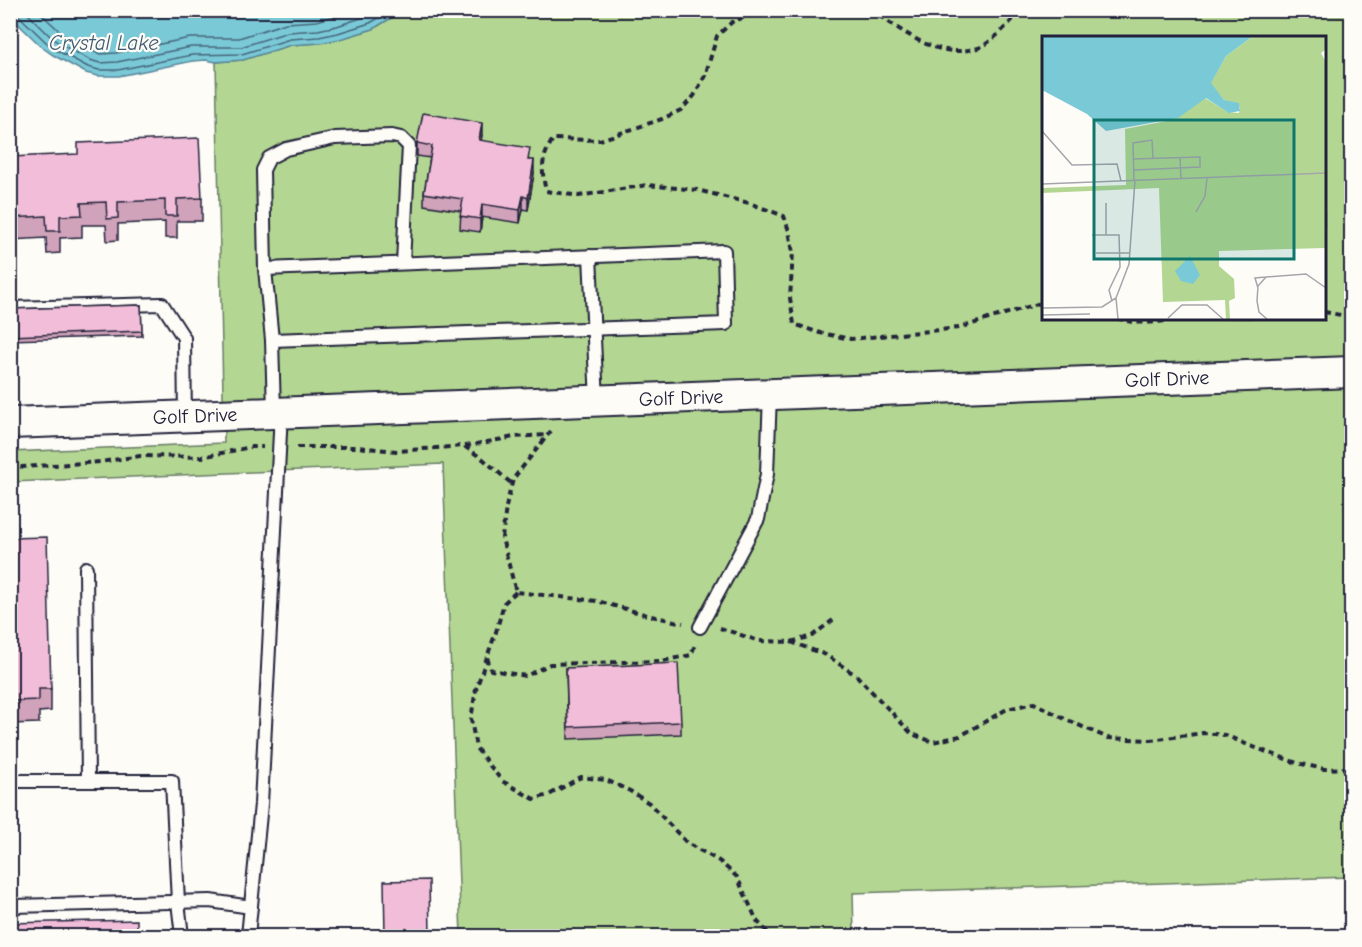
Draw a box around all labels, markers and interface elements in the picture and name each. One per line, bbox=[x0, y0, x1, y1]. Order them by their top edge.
water label: Crystal Lake bbox=[49, 31, 159, 55]
inset map bbox=[1042, 36, 1326, 320]
street label: Golf Drive bbox=[1124, 366, 1210, 392]
street label: Golf Drive bbox=[638, 385, 724, 411]
street label: Golf Drive bbox=[152, 403, 238, 429]

